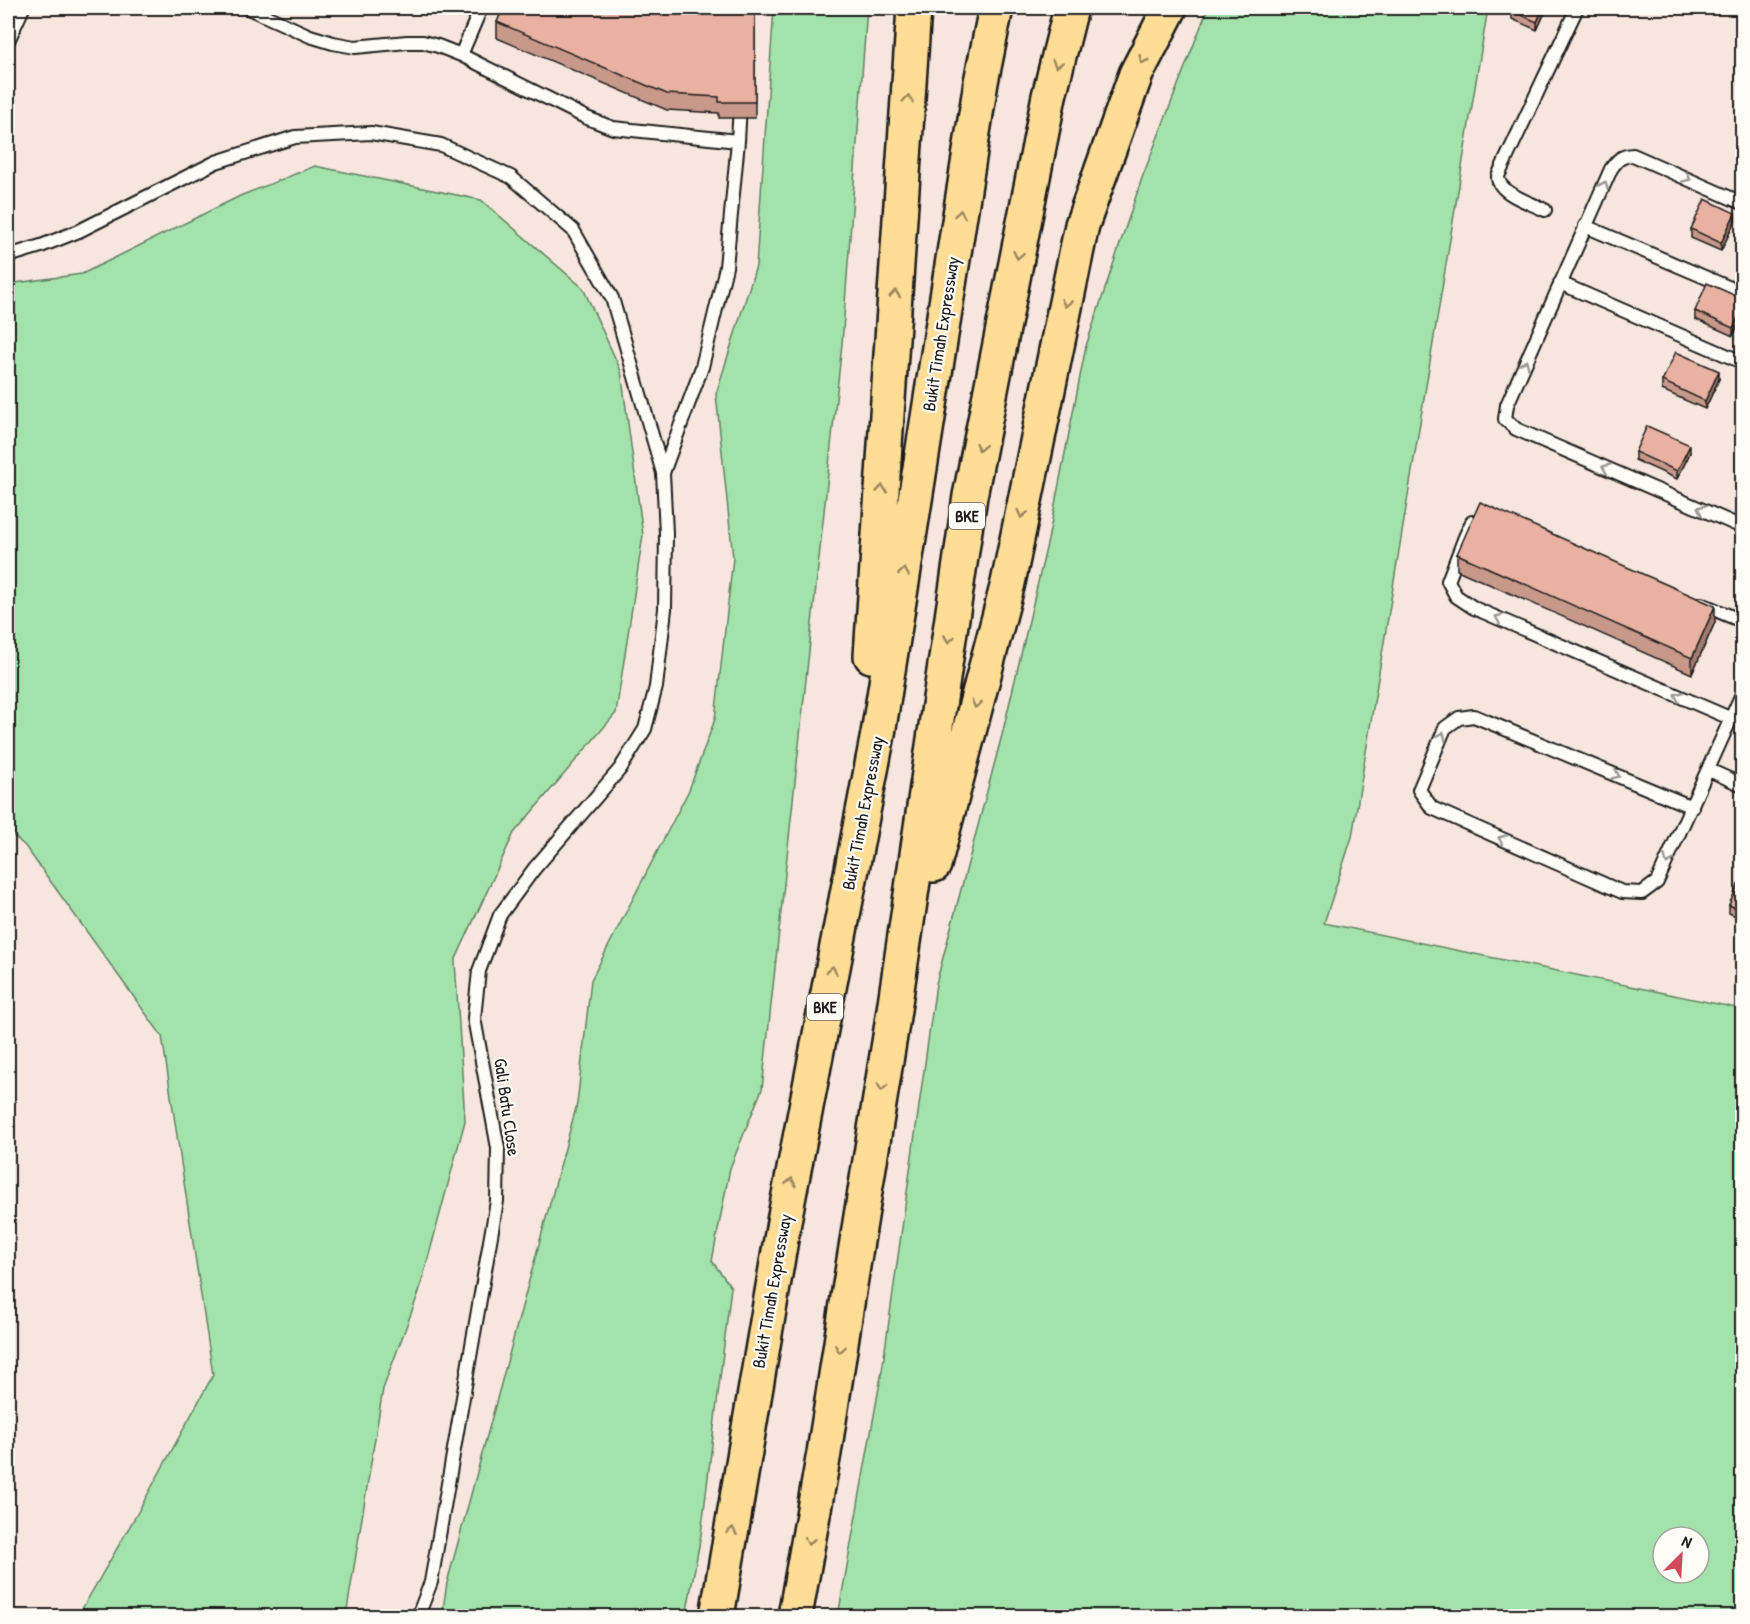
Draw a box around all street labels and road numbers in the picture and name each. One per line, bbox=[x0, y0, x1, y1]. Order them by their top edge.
street label: Bukit Timah Expressway bbox=[916, 254, 965, 413]
road number: BKE bbox=[949, 503, 985, 529]
street label: Bukit Timah Expressway bbox=[835, 733, 890, 892]
road number: BKE bbox=[807, 994, 843, 1020]
street label: Gali Batu Close bbox=[488, 1056, 527, 1157]
street label: Bukit Timah Expressway bbox=[746, 1211, 797, 1370]

